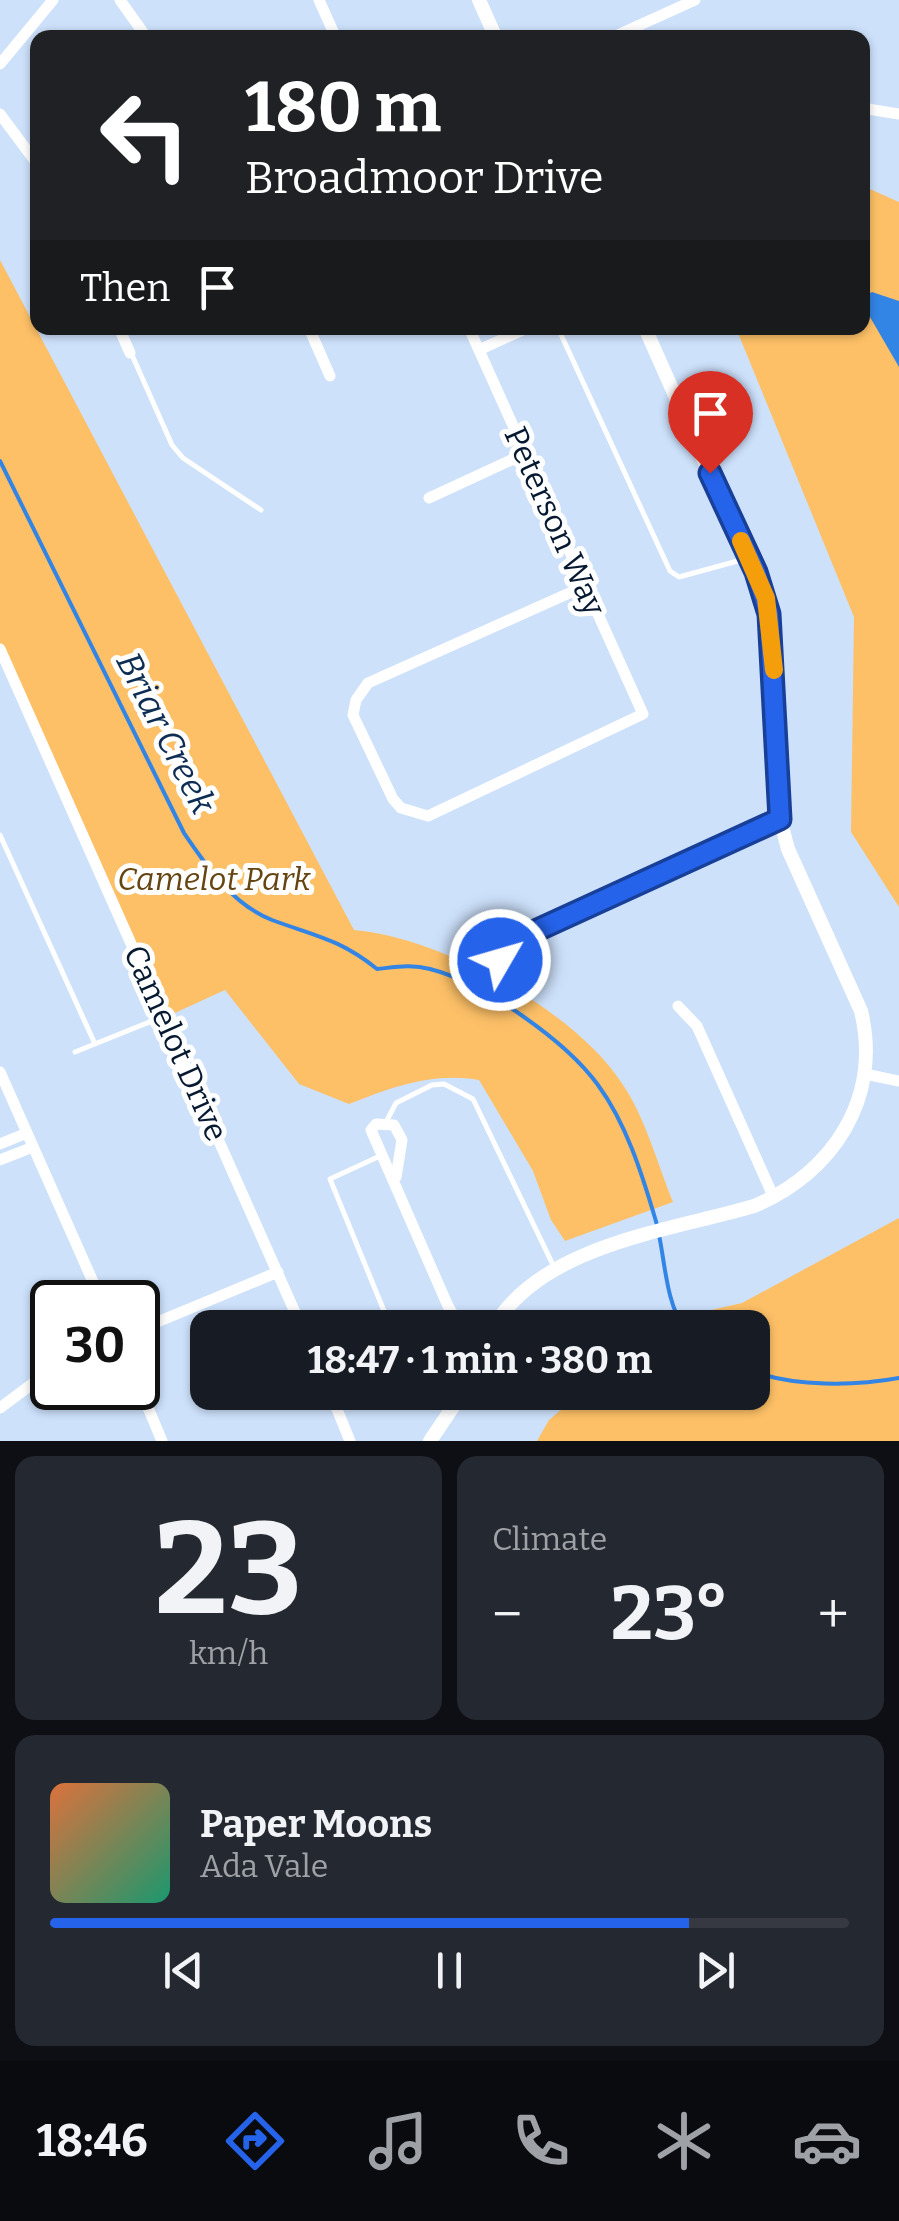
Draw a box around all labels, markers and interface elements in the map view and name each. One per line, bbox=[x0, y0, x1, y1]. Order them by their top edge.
text: 180 m bbox=[245, 66, 441, 150]
icon: left bbox=[80, 70, 210, 200]
text: Broadmoor Drive bbox=[245, 151, 604, 205]
icon: arrive bbox=[190, 260, 245, 315]
text: Then bbox=[80, 265, 170, 311]
pin bbox=[668, 371, 753, 474]
icon: arrive bbox=[683, 386, 738, 441]
street label: Peterson Way bbox=[496, 421, 614, 622]
water label: Briar Creek bbox=[107, 645, 225, 822]
park label: Camelot Park bbox=[117, 860, 311, 898]
position arrow bbox=[448, 908, 552, 1012]
street label: Camelot Drive bbox=[116, 939, 236, 1147]
speed limit sign: 30 bbox=[30, 1280, 160, 1410]
text: 18:47 · 1 min · 380 m bbox=[308, 1337, 652, 1383]
text: 23 bbox=[154, 1491, 303, 1647]
text: Climate bbox=[492, 1520, 607, 1558]
text: 23° bbox=[611, 1569, 729, 1659]
text: − bbox=[492, 1582, 522, 1648]
text: + bbox=[818, 1582, 849, 1648]
text: km/h bbox=[189, 1634, 268, 1672]
text: Paper Moons bbox=[200, 1801, 432, 1847]
text: Ada Vale bbox=[200, 1847, 328, 1885]
icon: previous bbox=[156, 1943, 211, 1998]
icon: pause bbox=[422, 1943, 477, 1998]
icon: next bbox=[688, 1943, 743, 1998]
icon: directions bbox=[220, 2106, 290, 2176]
icon: music bbox=[363, 2106, 433, 2176]
icon: phone bbox=[506, 2106, 576, 2176]
icon: climate bbox=[649, 2106, 719, 2176]
icon: car bbox=[792, 2106, 862, 2176]
text: 18:46 bbox=[36, 2114, 148, 2168]

